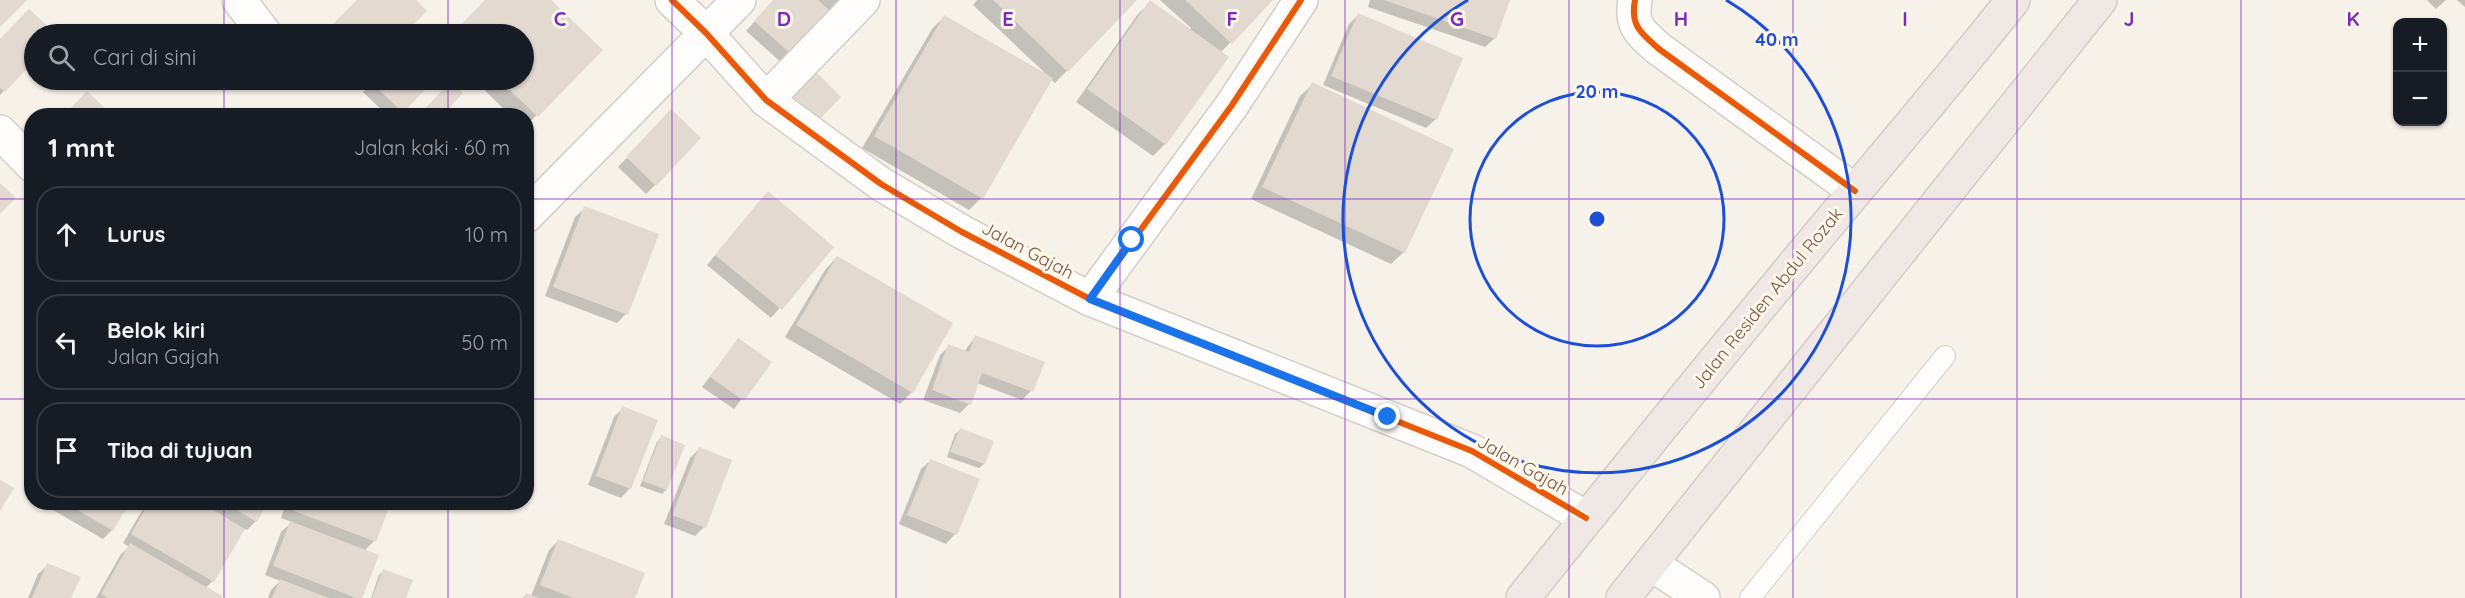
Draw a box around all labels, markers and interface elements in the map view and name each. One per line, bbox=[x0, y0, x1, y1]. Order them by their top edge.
text: C bbox=[554, 6, 567, 31]
text: D bbox=[777, 6, 791, 31]
text: E bbox=[1002, 6, 1014, 31]
text: F bbox=[1226, 6, 1238, 31]
text: G bbox=[1450, 6, 1464, 31]
text: H bbox=[1674, 6, 1688, 31]
text: I bbox=[1902, 6, 1908, 31]
text: J bbox=[2123, 6, 2135, 31]
text: K bbox=[2346, 6, 2360, 31]
map controls bbox=[2393, 18, 2447, 126]
button: + bbox=[2393, 18, 2447, 72]
search box bbox=[24, 24, 534, 90]
text: 40 m bbox=[1755, 28, 1799, 51]
icon: search bbox=[45, 41, 78, 74]
text: Cari di sini bbox=[93, 43, 196, 71]
button: − bbox=[2393, 72, 2447, 126]
text: 20 m bbox=[1576, 80, 1618, 103]
text: 1 mnt bbox=[48, 131, 116, 164]
text: Jalan kaki · 60 m bbox=[354, 135, 510, 160]
street label: Jalan Residen Abdul Rozak bbox=[1687, 202, 1847, 394]
centre of rings bbox=[1587, 209, 1607, 229]
street label: Jalan Gajah bbox=[978, 216, 1078, 284]
icon: ahead bbox=[50, 218, 83, 251]
text: Lurus bbox=[107, 220, 165, 248]
text: 10 m bbox=[465, 222, 508, 247]
route start bbox=[1118, 226, 1144, 252]
text: Belok kiri bbox=[107, 316, 205, 344]
icon: left bbox=[50, 326, 83, 359]
text: 50 m bbox=[462, 330, 508, 355]
text: Jalan Gajah bbox=[107, 344, 219, 369]
route end bbox=[1374, 403, 1400, 429]
street label: Jalan Gajah bbox=[1473, 430, 1573, 500]
icon: arrive bbox=[50, 434, 83, 467]
text: Tiba di tujuan bbox=[107, 436, 253, 464]

